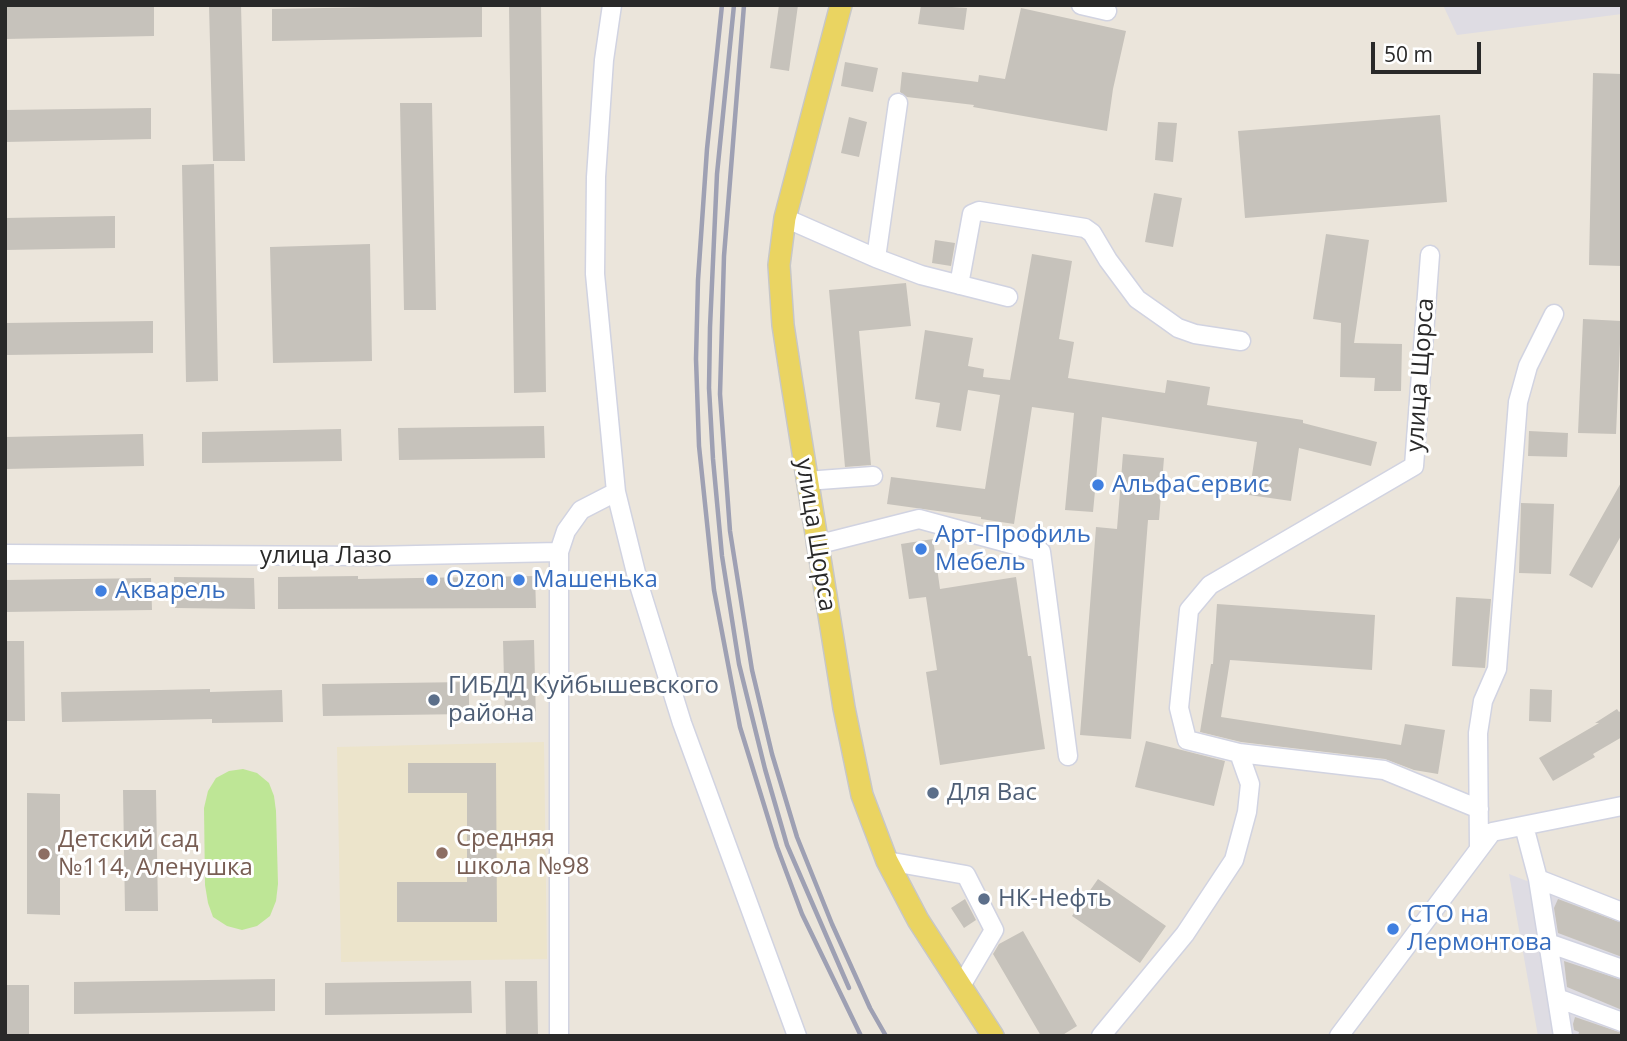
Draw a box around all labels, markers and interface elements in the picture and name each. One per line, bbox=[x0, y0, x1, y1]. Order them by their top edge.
scale bar bbox=[1375, 28, 1485, 72]
text: 50 m bbox=[1384, 40, 1433, 68]
street label: улица Щорса bbox=[1401, 297, 1441, 453]
street label: улица Щорса bbox=[789, 456, 841, 614]
place label: АльфаСервис bbox=[1112, 471, 1269, 499]
marker: АльфаСервис bbox=[1090, 477, 1106, 493]
place label: Арт-Профиль Мебель bbox=[935, 521, 1091, 577]
marker: Арт-Профиль Мебель bbox=[913, 541, 929, 557]
street label: улица Лазо bbox=[260, 542, 392, 570]
place label: Ozon bbox=[446, 566, 505, 594]
place label: Машенька bbox=[533, 566, 658, 594]
marker: Ozon bbox=[424, 572, 440, 588]
marker: Машенька bbox=[511, 572, 527, 588]
place label: Акварель bbox=[115, 577, 226, 605]
marker: Акварель bbox=[93, 583, 109, 599]
place label: ГИБДД Куйбышевского района bbox=[448, 672, 719, 728]
marker: ГИБДД Куйбышевского района bbox=[426, 692, 442, 708]
place label: Для Вас bbox=[947, 779, 1037, 807]
marker: Для Вас bbox=[925, 785, 941, 801]
place label: Средняя школа №98 bbox=[456, 825, 589, 881]
place label: Детский сад №114, Аленушка bbox=[58, 826, 253, 882]
marker: Средняя школа №98 bbox=[434, 845, 450, 861]
marker: Детский сад №114, Аленушка bbox=[36, 846, 52, 862]
place label: НК-Нефть bbox=[998, 885, 1112, 913]
marker: НК-Нефть bbox=[976, 891, 992, 907]
place label: СТО на Лермонтова bbox=[1407, 901, 1552, 957]
marker: СТО на Лермонтова bbox=[1385, 921, 1401, 937]

